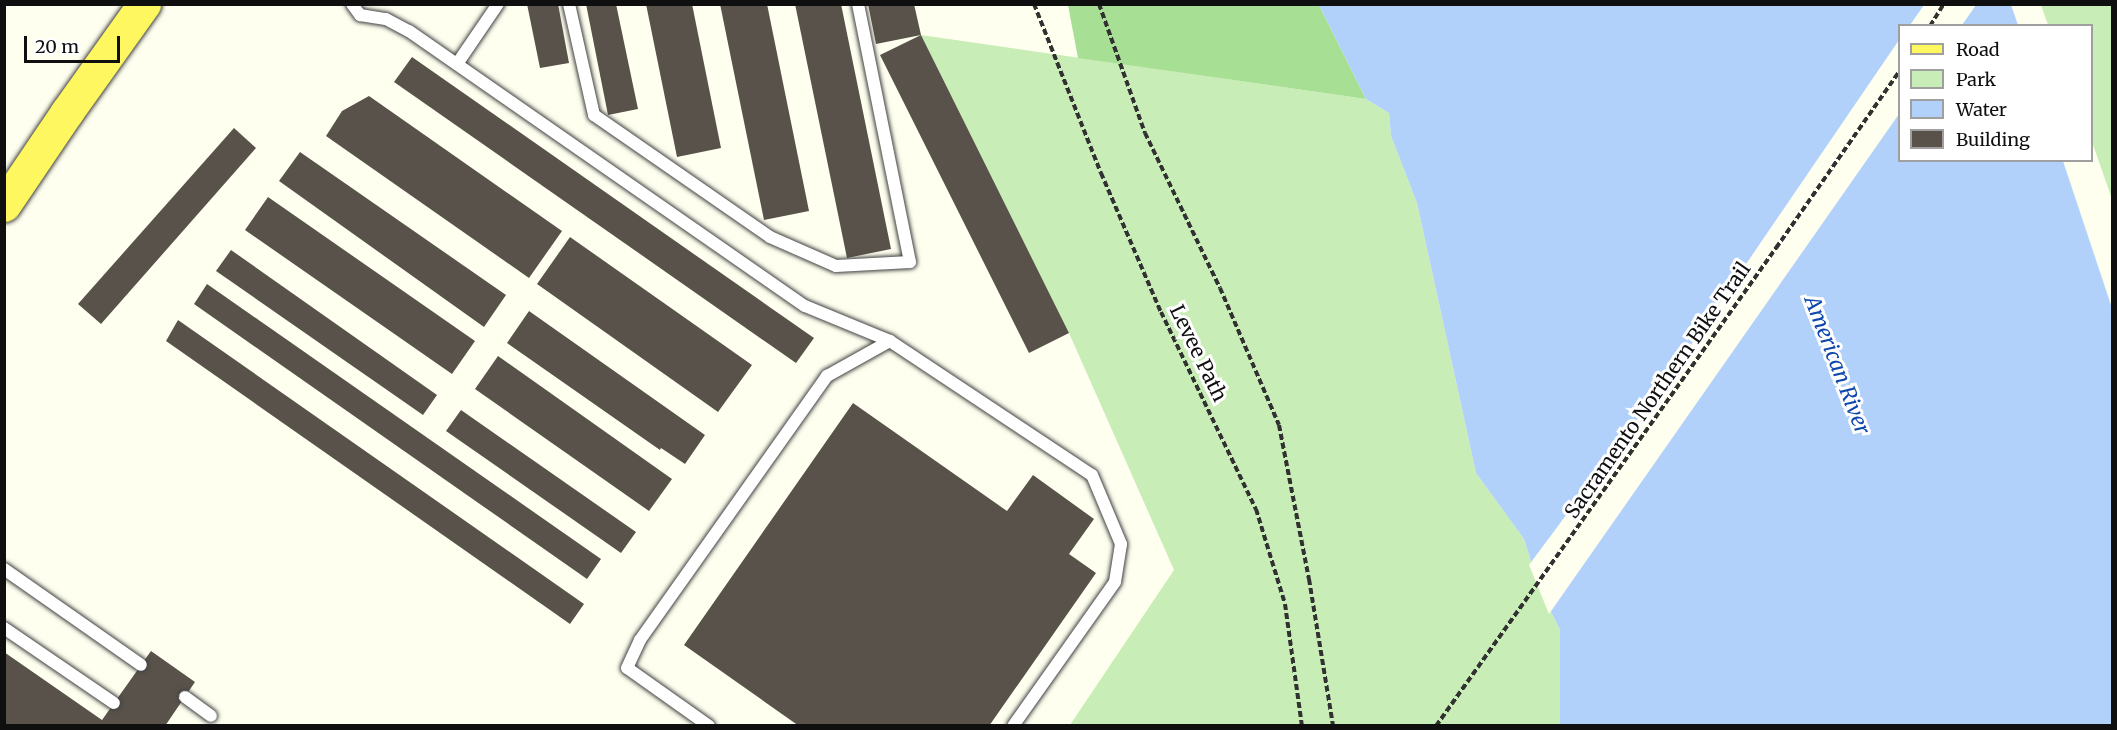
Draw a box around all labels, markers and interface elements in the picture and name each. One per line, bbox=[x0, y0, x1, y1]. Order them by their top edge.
scale bar bbox=[27, 24, 123, 62]
legend bbox=[1898, 24, 2093, 162]
text: 20 m bbox=[35, 35, 79, 58]
text: Road bbox=[1956, 38, 2000, 61]
text: Park bbox=[1956, 68, 1996, 91]
text: Water bbox=[1956, 98, 2007, 121]
text: Building bbox=[1956, 128, 2030, 151]
street label: Sacramento Northern Bike Trail bbox=[1559, 257, 1755, 523]
water label: American River bbox=[1799, 292, 1875, 438]
street label: Levee Path bbox=[1165, 301, 1233, 405]

